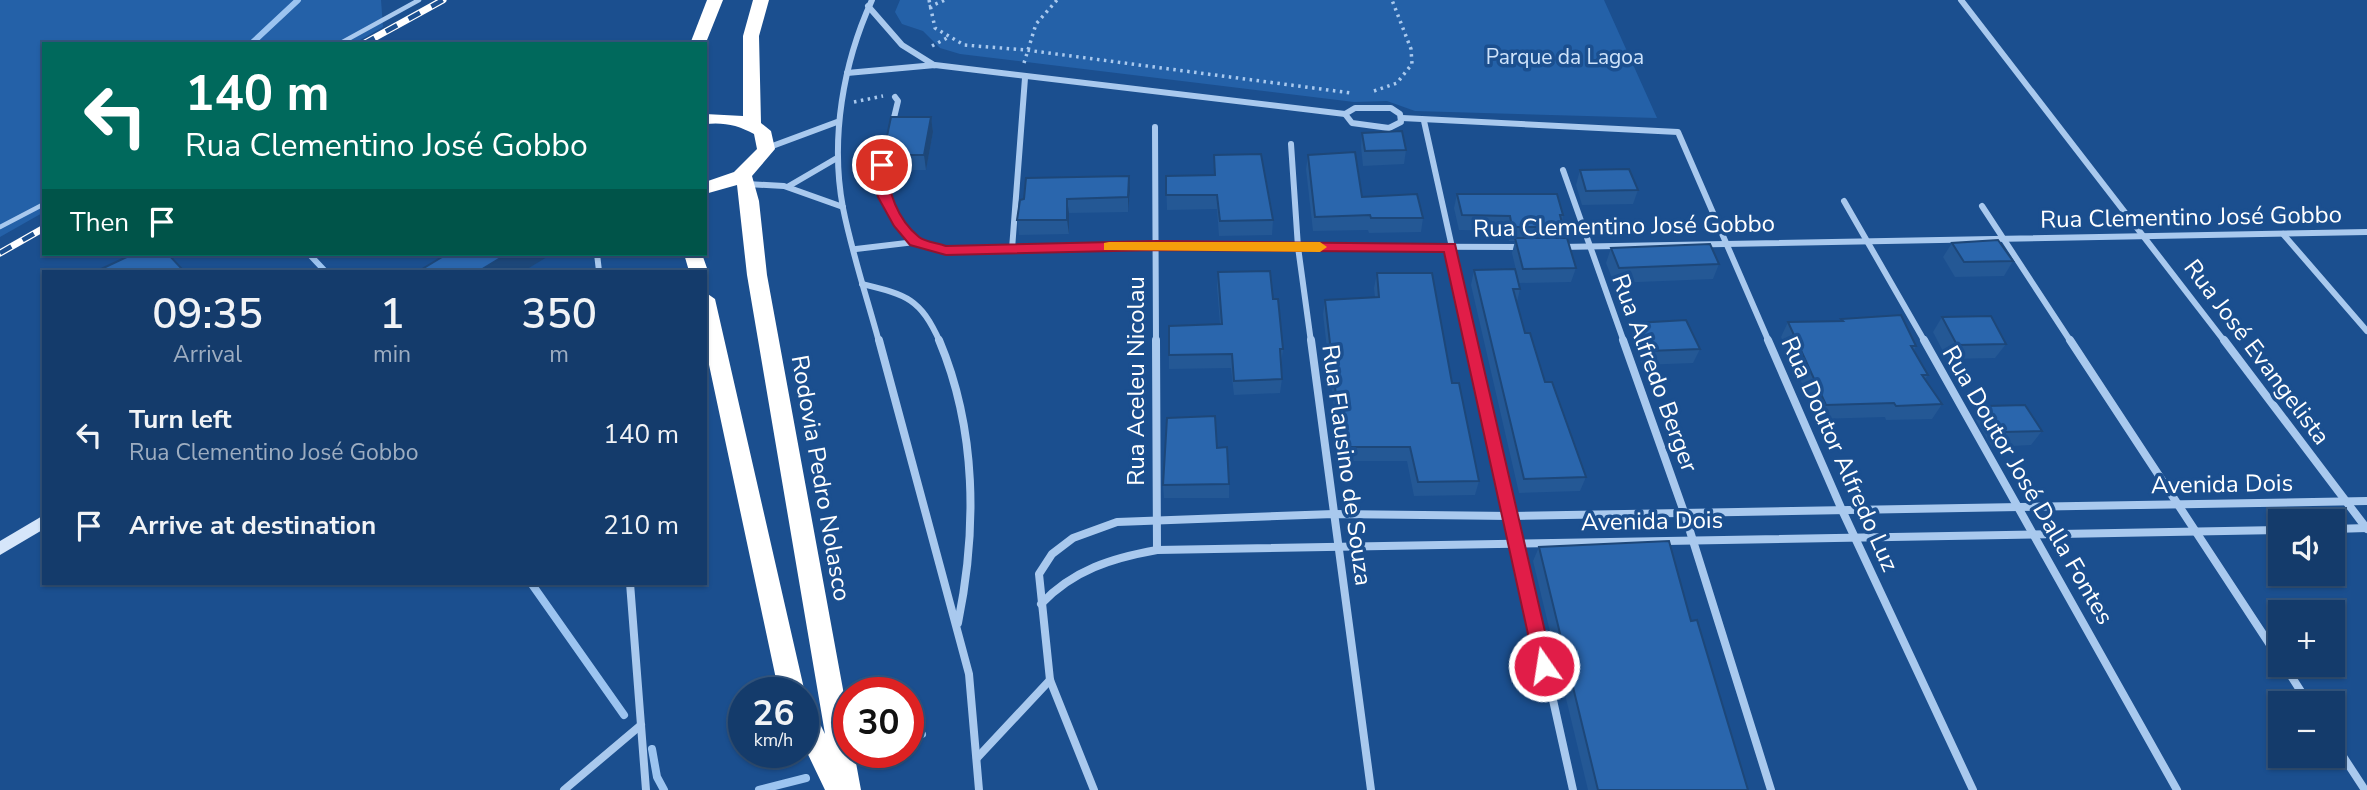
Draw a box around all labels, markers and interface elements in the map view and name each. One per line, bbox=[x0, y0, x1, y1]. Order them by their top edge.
park label: Parque da Lagoa bbox=[1486, 43, 1644, 71]
text: 140 m bbox=[185, 60, 329, 127]
icon: left bbox=[70, 70, 161, 161]
text: Rua Clementino José Gobbo bbox=[185, 124, 588, 167]
pin bbox=[852, 135, 912, 195]
icon: arrive bbox=[863, 146, 901, 184]
street label: Rua Clementino José Gobbo bbox=[2040, 198, 2342, 236]
icon: arrive bbox=[143, 203, 181, 241]
text: Then bbox=[70, 205, 129, 240]
street label: Rua Clementino José Gobbo bbox=[1473, 207, 1775, 245]
street label: Rua José Evangelista bbox=[2177, 253, 2337, 451]
street label: Rua Alfredo Berger bbox=[1604, 270, 1706, 477]
street label: Rua Aceleu Nicolau bbox=[1120, 276, 1152, 486]
text: 09:35 bbox=[152, 286, 263, 343]
text: 1 bbox=[379, 286, 405, 343]
text: 350 bbox=[521, 286, 597, 343]
street label: Rua Doutor Alfredo Luz bbox=[1774, 332, 1906, 576]
text: Arrival bbox=[173, 339, 242, 370]
text: min bbox=[373, 339, 411, 370]
text: m bbox=[549, 339, 569, 370]
street label: Rua Doutor José Dalla Fontes bbox=[1935, 340, 2121, 630]
street label: Rua Flausino de Souza bbox=[1314, 342, 1380, 588]
street label: Rodovia Pedro Nolasco bbox=[784, 353, 858, 603]
text: Turn left bbox=[129, 402, 232, 437]
icon: left bbox=[70, 416, 108, 454]
text: 140 m bbox=[603, 417, 679, 452]
text: Rua Clementino José Gobbo bbox=[129, 437, 418, 468]
street label: Avenida Dois bbox=[2151, 467, 2293, 501]
street label: Avenida Dois bbox=[1581, 504, 1723, 538]
icon: arrive bbox=[70, 507, 108, 545]
text: Arrive at destination bbox=[129, 508, 376, 543]
text: 210 m bbox=[603, 508, 679, 543]
map controls bbox=[2268, 509, 2345, 768]
button: sound bbox=[2268, 509, 2345, 586]
button: + bbox=[2268, 600, 2345, 677]
position arrow bbox=[1507, 629, 1581, 703]
speed limit sign: 30 bbox=[833, 677, 924, 768]
text: 26 bbox=[752, 690, 795, 737]
button: − bbox=[2268, 691, 2345, 768]
text: km/h bbox=[754, 728, 793, 752]

